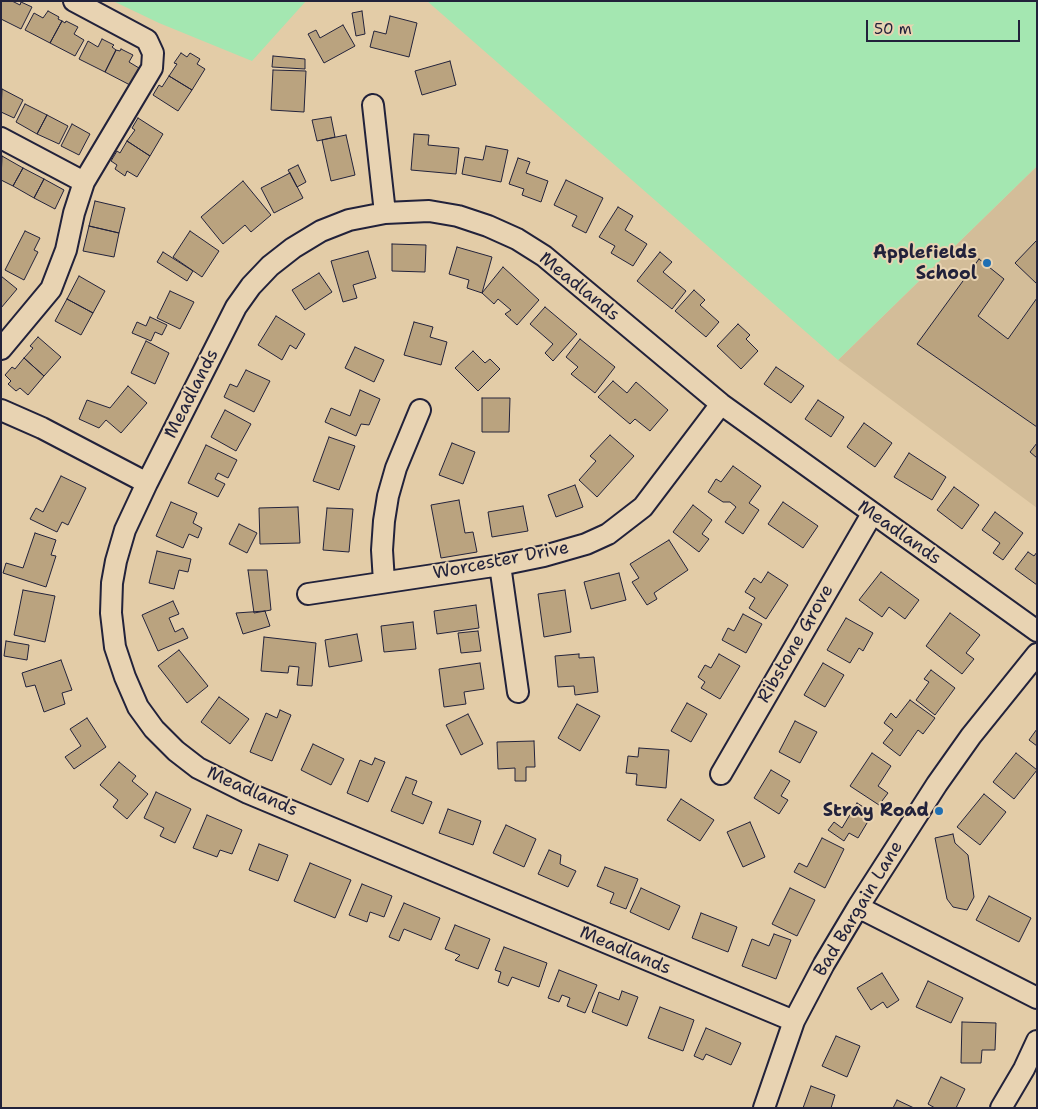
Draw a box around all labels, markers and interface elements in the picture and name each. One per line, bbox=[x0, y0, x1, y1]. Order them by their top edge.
scale bar bbox=[868, 10, 1022, 42]
text: 50 m bbox=[874, 19, 912, 39]
place label: Applefields School bbox=[873, 242, 977, 284]
street label: Meadlands bbox=[534, 248, 624, 326]
marker: Applefields School bbox=[981, 257, 993, 269]
street label: Meadlands bbox=[160, 346, 224, 442]
street label: Meadlands bbox=[853, 496, 945, 570]
street label: Worcester Drive bbox=[431, 537, 571, 585]
street label: Ribstone Grove bbox=[753, 581, 839, 707]
street label: Meadlands bbox=[203, 762, 301, 822]
place label: Stray Road bbox=[823, 800, 929, 822]
marker: Stray Road bbox=[933, 805, 945, 817]
street label: Bad Bargain Lane bbox=[810, 837, 908, 981]
street label: Meadlands bbox=[576, 922, 674, 980]

